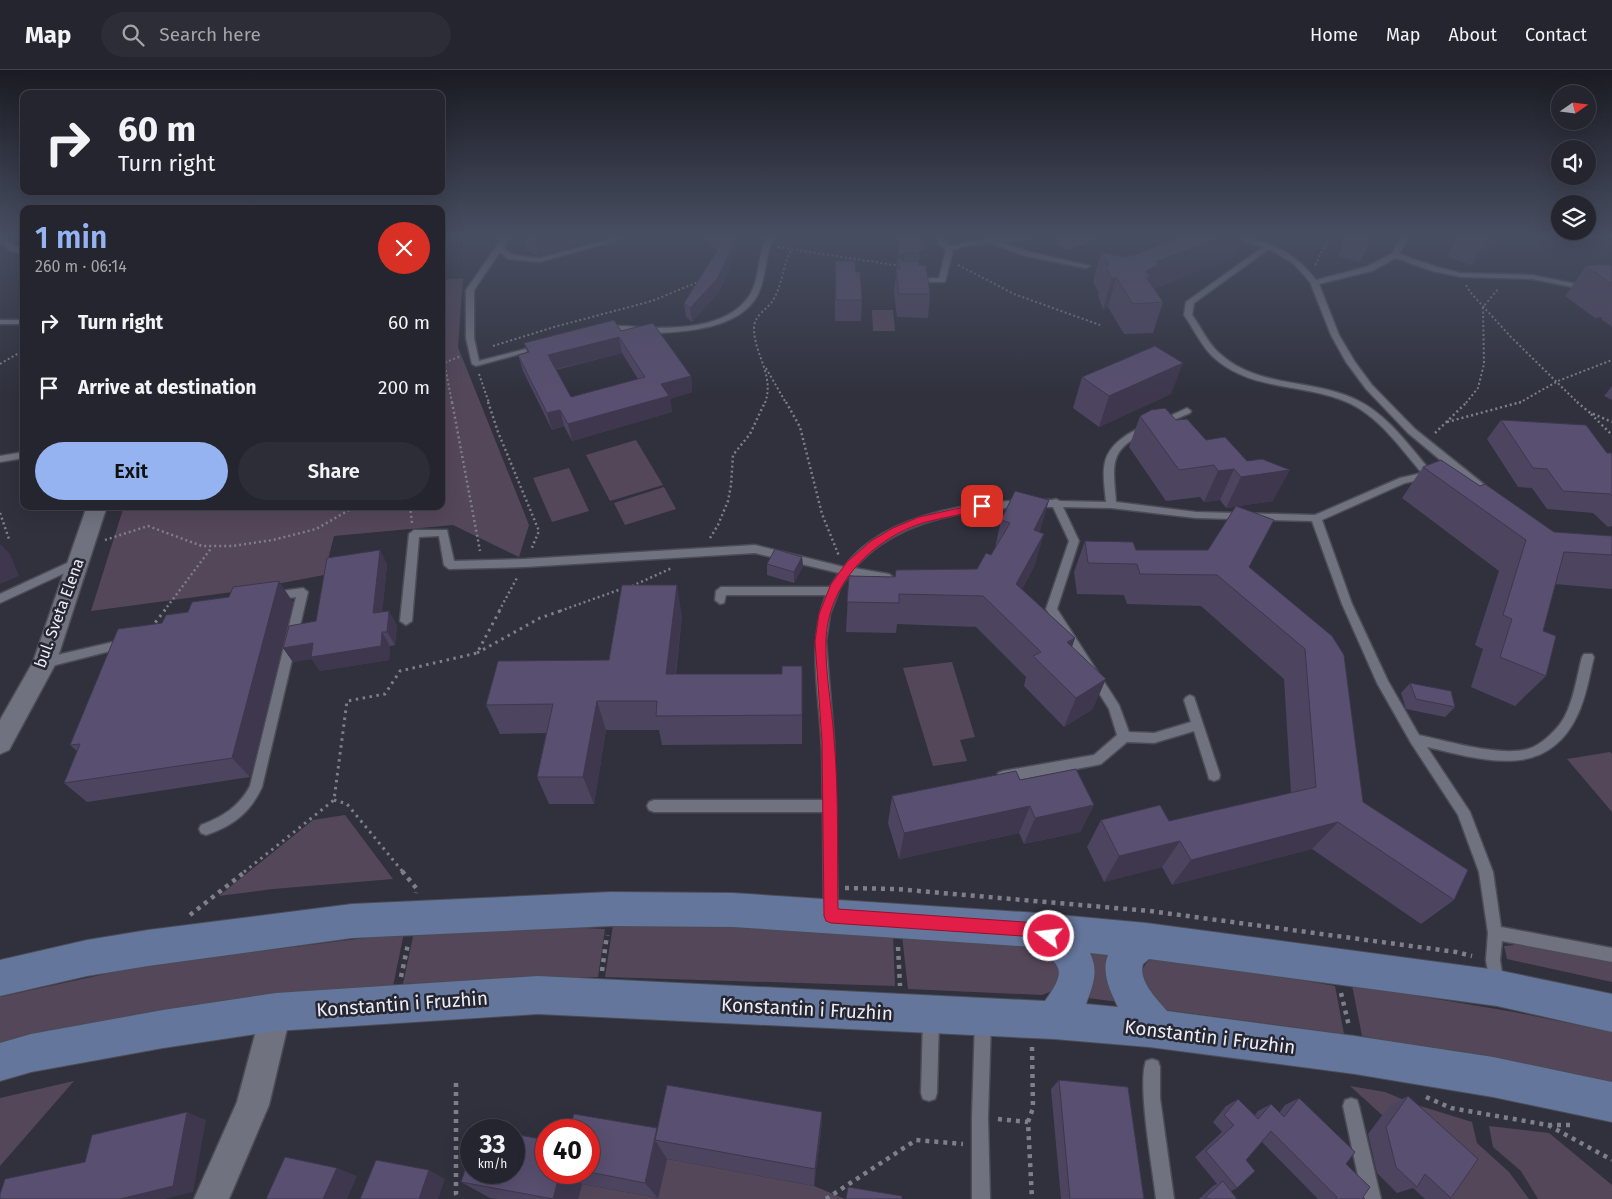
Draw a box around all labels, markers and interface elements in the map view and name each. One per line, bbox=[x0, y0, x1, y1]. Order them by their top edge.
search box bbox=[101, 12, 451, 57]
text: Map bbox=[25, 21, 71, 49]
icon: search bbox=[119, 21, 147, 49]
text: Search here bbox=[159, 23, 261, 46]
text: Home bbox=[1310, 24, 1358, 46]
text: Map bbox=[1386, 24, 1420, 46]
text: About bbox=[1448, 24, 1497, 46]
text: Contact bbox=[1525, 24, 1587, 46]
north arrow bbox=[1551, 85, 1596, 130]
map controls bbox=[1551, 85, 1596, 240]
text: 60 m bbox=[118, 108, 196, 150]
icon: right bbox=[35, 110, 100, 175]
button: sound bbox=[1551, 140, 1596, 185]
text: Turn right bbox=[118, 150, 215, 177]
button: layers bbox=[1551, 195, 1596, 240]
text: 1 min bbox=[35, 220, 107, 256]
button: close bbox=[378, 222, 430, 274]
text: 260 m · 06:14 bbox=[35, 257, 127, 276]
icon: right bbox=[35, 309, 63, 337]
text: Turn right bbox=[78, 311, 163, 334]
text: 60 m bbox=[388, 311, 430, 334]
icon: arrive bbox=[35, 374, 63, 402]
text: Arrive at destination bbox=[78, 376, 257, 399]
text: 200 m bbox=[378, 376, 430, 399]
button: Exit bbox=[35, 442, 228, 500]
button: Share bbox=[238, 442, 430, 500]
pin bbox=[961, 485, 1003, 527]
icon: arrive bbox=[968, 492, 996, 520]
street label: bul. Sveta Elena bbox=[30, 556, 88, 670]
position arrow bbox=[1022, 909, 1074, 961]
street label: Konstantin i Fruzhin bbox=[315, 987, 489, 1021]
street label: Konstantin i Fruzhin bbox=[721, 993, 893, 1025]
street label: Konstantin i Fruzhin bbox=[1123, 1015, 1297, 1059]
speed limit sign: 40 bbox=[535, 1119, 600, 1184]
text: 33 bbox=[479, 1130, 506, 1160]
text: km/h bbox=[478, 1157, 507, 1171]

